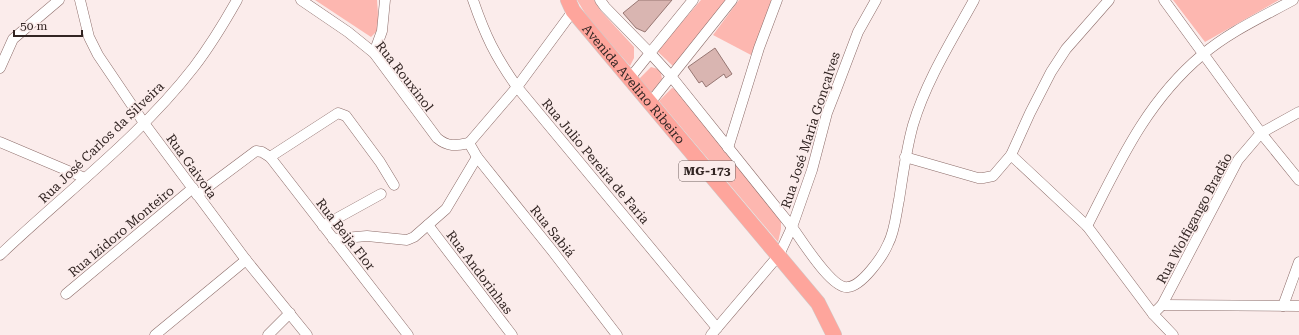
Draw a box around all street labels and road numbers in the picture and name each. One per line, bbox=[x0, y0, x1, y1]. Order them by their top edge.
street label: Avenida Avelino Ribeiro bbox=[579, 21, 688, 147]
street label: Rua Rouxinol bbox=[373, 38, 436, 114]
street label: Rua José Maria Gonçalves bbox=[778, 50, 843, 210]
street label: Rua José Carlos da Silveira bbox=[36, 79, 167, 206]
street label: Rua Julio Pereira de Faria bbox=[539, 96, 652, 227]
street label: Rua Gaivota bbox=[163, 131, 220, 201]
street label: Rua Wolfigango Bradão bbox=[1154, 150, 1235, 286]
road number: MG-173 bbox=[679, 161, 735, 181]
street label: Rua Izidoro Monteiro bbox=[66, 183, 177, 280]
street label: Rua Beija Flor bbox=[313, 196, 379, 274]
street label: Rua Sabiá bbox=[527, 202, 578, 260]
street label: Rua Andorinhas bbox=[443, 228, 516, 317]

